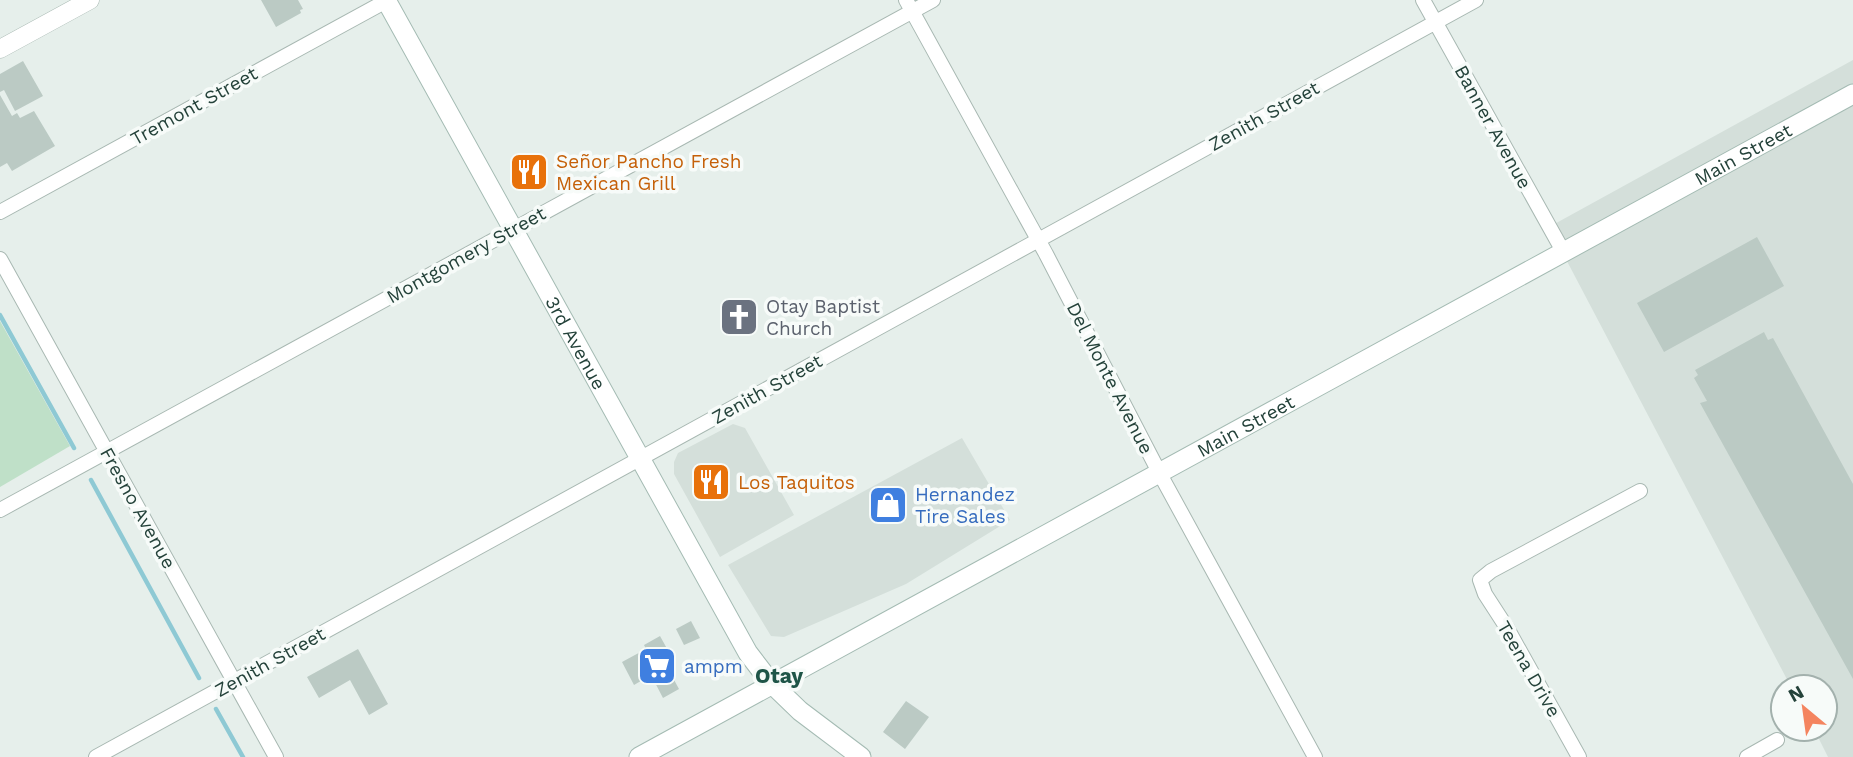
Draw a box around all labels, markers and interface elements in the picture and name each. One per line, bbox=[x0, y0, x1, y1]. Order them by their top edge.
street label: Banner Avenue bbox=[1450, 61, 1536, 193]
street label: Tremont Street bbox=[127, 62, 261, 150]
street label: Zenith Street bbox=[1205, 76, 1323, 156]
street label: Main Street bbox=[1690, 118, 1796, 190]
place label: Señor Pancho Fresh Mexican Grill bbox=[556, 150, 741, 195]
restaurant icon: Señor Pancho Fresh Mexican Grill bbox=[508, 151, 550, 193]
street label: Montgomery Street bbox=[382, 202, 550, 308]
street label: 3rd Avenue bbox=[541, 292, 611, 394]
place label: Otay Baptist Church bbox=[766, 295, 880, 340]
church icon: Otay Baptist Church bbox=[718, 296, 760, 338]
street label: Del Monte Avenue bbox=[1062, 298, 1158, 458]
street label: Zenith Street bbox=[708, 349, 826, 429]
street label: Main Street bbox=[1193, 390, 1298, 462]
street label: Fresno Avenue bbox=[95, 443, 181, 573]
restaurant icon: Los Taquitos bbox=[690, 461, 732, 503]
place label: Los Taquitos bbox=[738, 471, 855, 494]
place label: Hernandez Tire Sales bbox=[915, 483, 1015, 528]
shop icon: Hernandez Tire Sales bbox=[867, 484, 909, 526]
street label: Teena Drive bbox=[1492, 617, 1566, 721]
street label: Zenith Street bbox=[211, 622, 329, 702]
supermarket icon: ampm bbox=[636, 645, 678, 687]
place label: ampm bbox=[684, 655, 743, 678]
district label: Otay bbox=[755, 663, 803, 688]
north arrow bbox=[1769, 673, 1839, 743]
text: N bbox=[1784, 680, 1808, 707]

